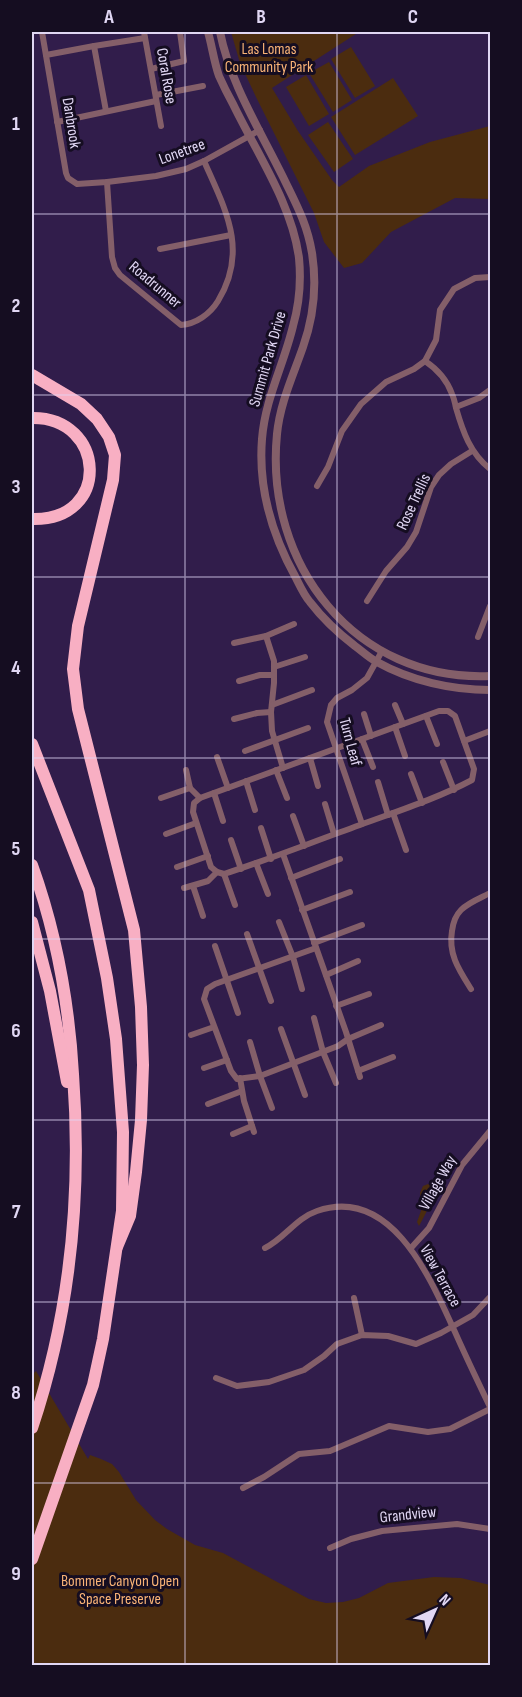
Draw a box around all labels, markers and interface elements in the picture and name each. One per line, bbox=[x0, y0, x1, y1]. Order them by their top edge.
text: A bbox=[103, 5, 114, 29]
text: B bbox=[256, 5, 266, 29]
text: C bbox=[408, 5, 418, 29]
park label: Las Lomas Community Park bbox=[225, 40, 313, 77]
street label: Coral Rose bbox=[152, 47, 180, 105]
street label: Danbrook bbox=[58, 96, 84, 150]
text: 1 bbox=[12, 112, 20, 136]
street label: Lonetree bbox=[156, 135, 208, 169]
street label: Roadrunner bbox=[125, 258, 185, 313]
text: 2 bbox=[12, 294, 20, 318]
street label: Summit Park Drive bbox=[245, 309, 291, 409]
street label: Rose Trellis bbox=[393, 471, 435, 533]
text: 3 bbox=[12, 475, 21, 499]
text: 4 bbox=[11, 656, 21, 680]
street label: Turn Leaf bbox=[334, 716, 366, 768]
text: 5 bbox=[12, 837, 21, 861]
text: 6 bbox=[11, 1019, 21, 1043]
street label: Village Way bbox=[415, 1152, 461, 1214]
text: 7 bbox=[12, 1200, 21, 1224]
street label: View Terrace bbox=[415, 1242, 465, 1310]
text: 8 bbox=[11, 1381, 21, 1405]
street label: Grandview bbox=[379, 1503, 437, 1527]
text: 9 bbox=[11, 1562, 21, 1586]
park label: Bommer Canyon Open Space Preserve bbox=[61, 1572, 179, 1609]
north arrow bbox=[405, 1580, 465, 1640]
text: N bbox=[435, 1591, 454, 1610]

